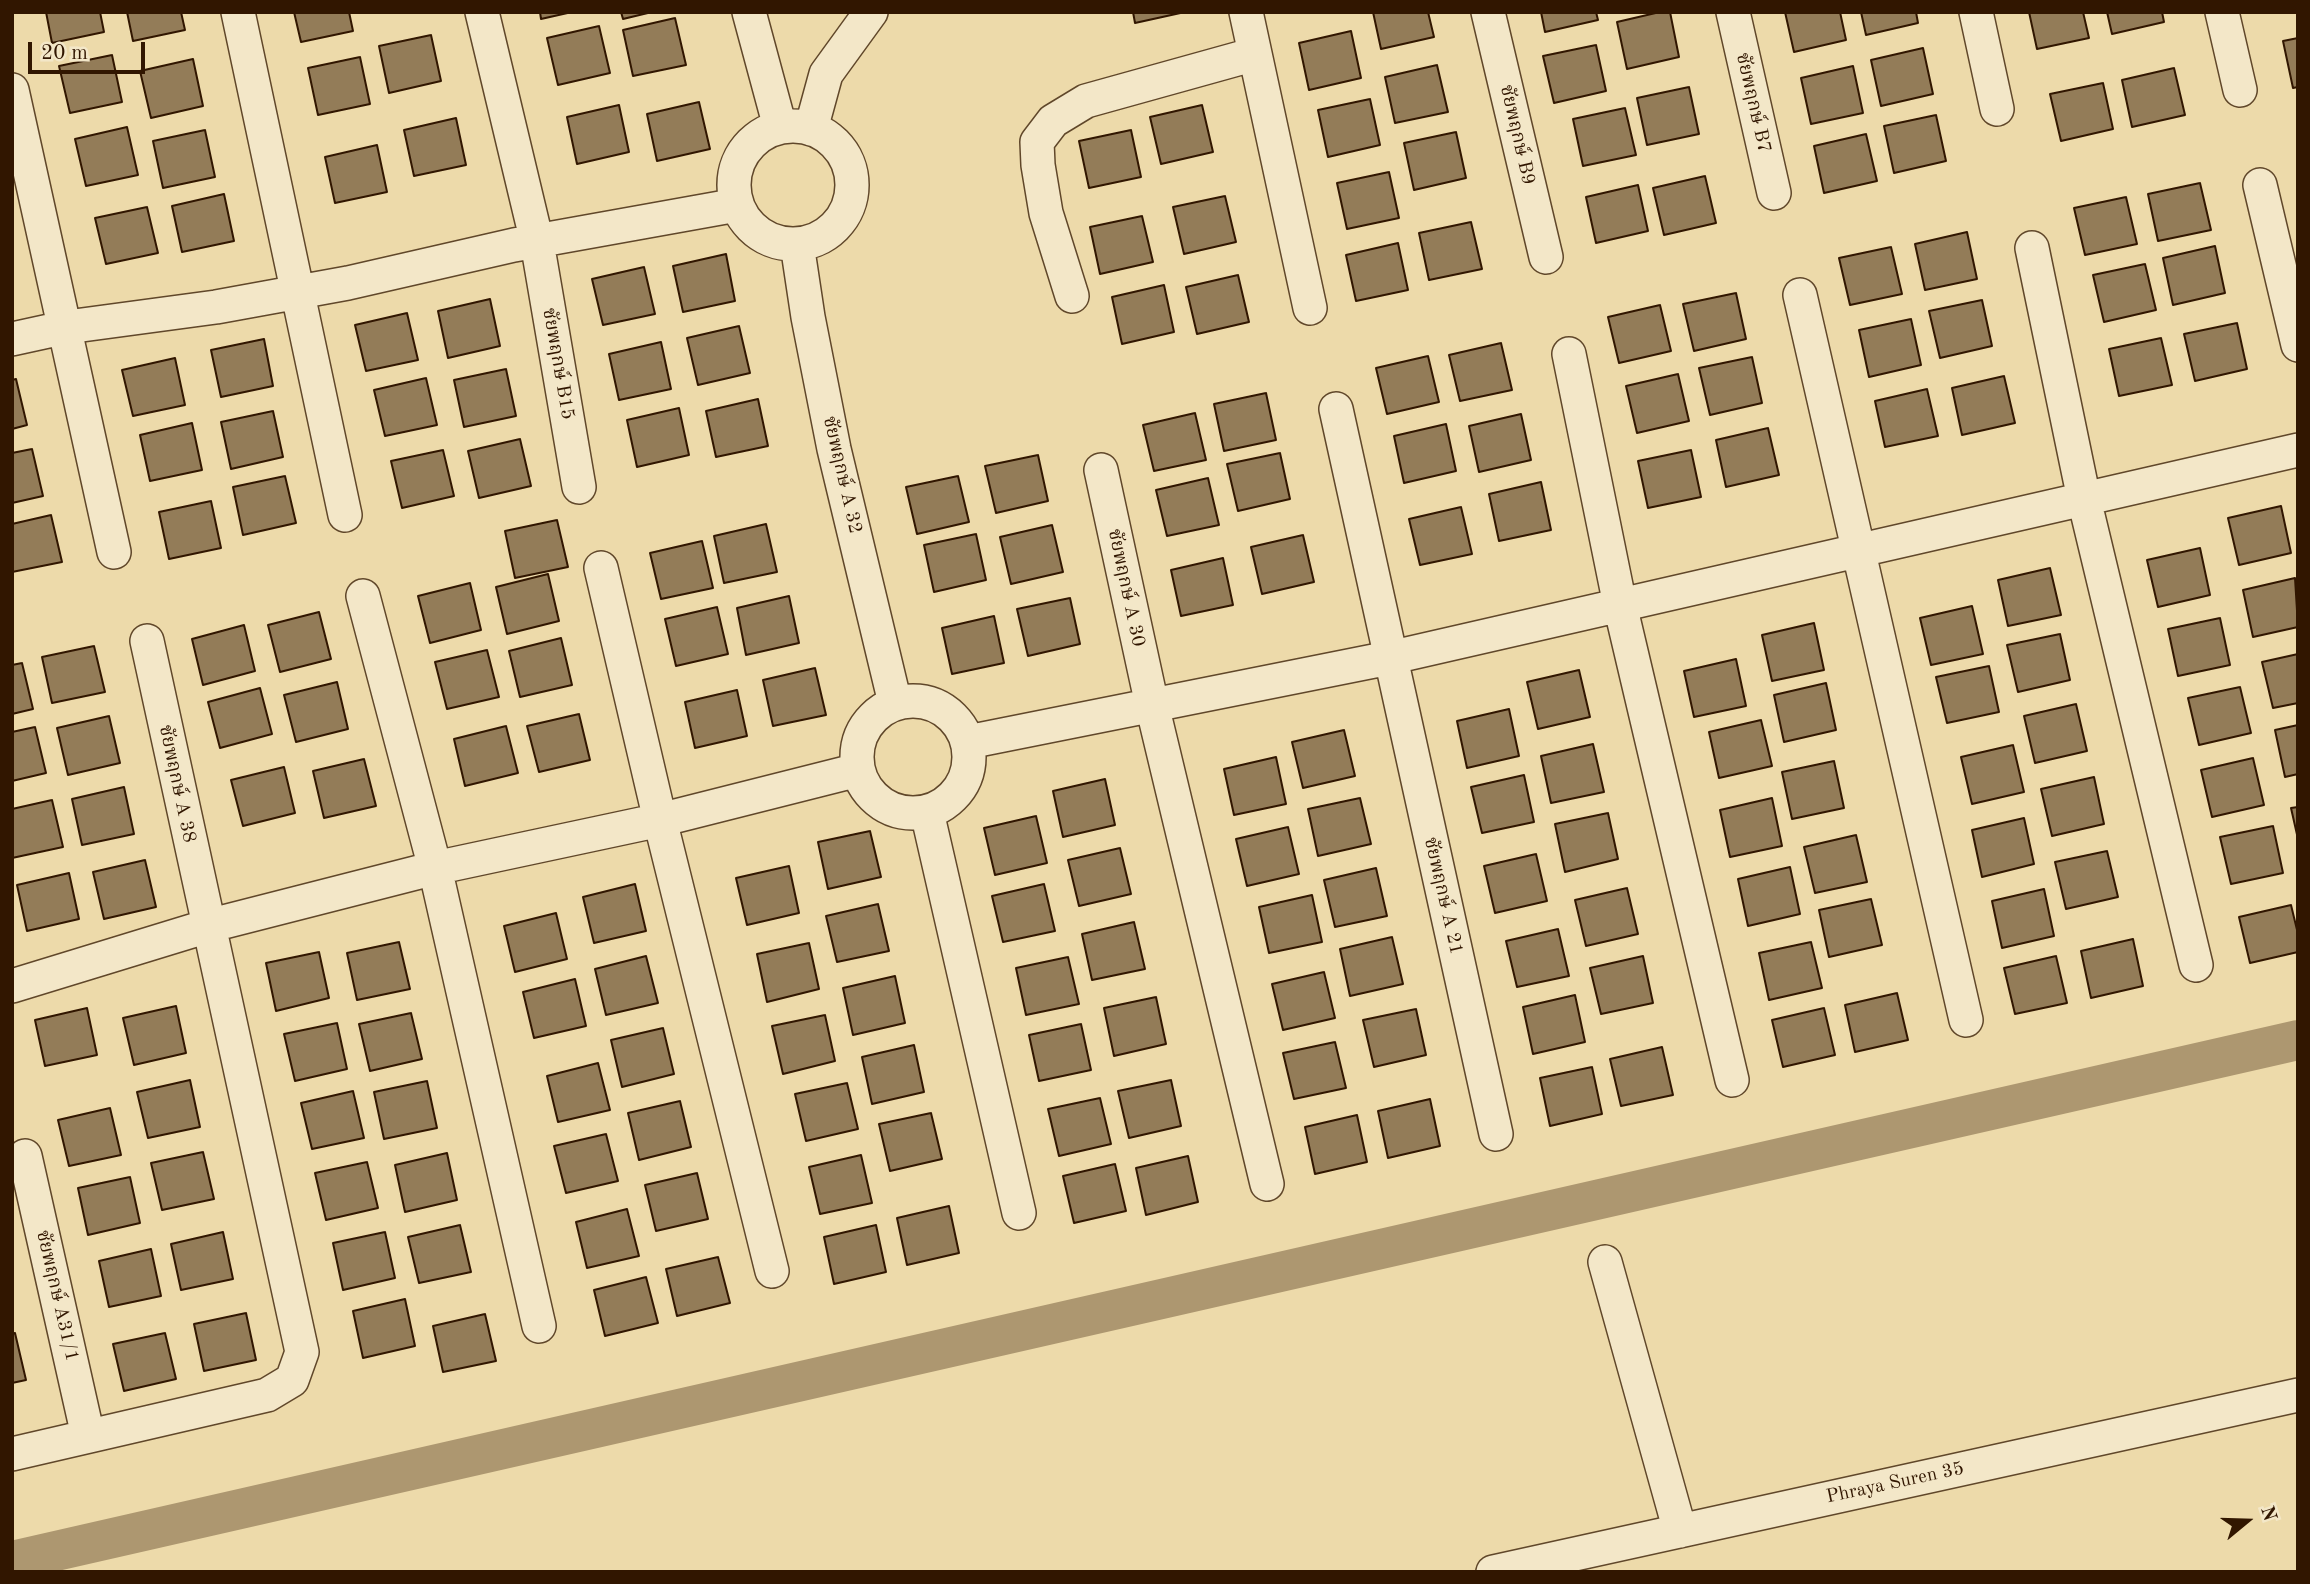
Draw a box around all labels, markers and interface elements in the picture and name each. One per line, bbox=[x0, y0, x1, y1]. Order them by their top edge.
scale bar bbox=[32, 28, 149, 72]
text: 20 m bbox=[41, 43, 88, 64]
street label: ชัยพฤกษ์ B7 bbox=[1730, 51, 1776, 155]
street label: ชัยพฤกษ์ B9 bbox=[1494, 83, 1540, 187]
street label: ชัยพฤกษ์ B15 bbox=[537, 306, 579, 422]
street label: ชัยพฤกษ์ A 32 bbox=[817, 414, 867, 536]
street label: ชัยพฤกษ์ A 30 bbox=[1102, 527, 1150, 649]
street label: ชัยพฤกษ์ A 38 bbox=[153, 723, 201, 845]
street label: ชัยพฤกษ์ A 21 bbox=[1418, 835, 1468, 957]
street label: ชัยพฤกษ์ A31/1 bbox=[31, 1228, 83, 1364]
street label: Phraya Suren 35 bbox=[1824, 1457, 1966, 1509]
north arrow bbox=[2212, 1486, 2282, 1556]
text: N bbox=[2256, 1504, 2279, 1524]

